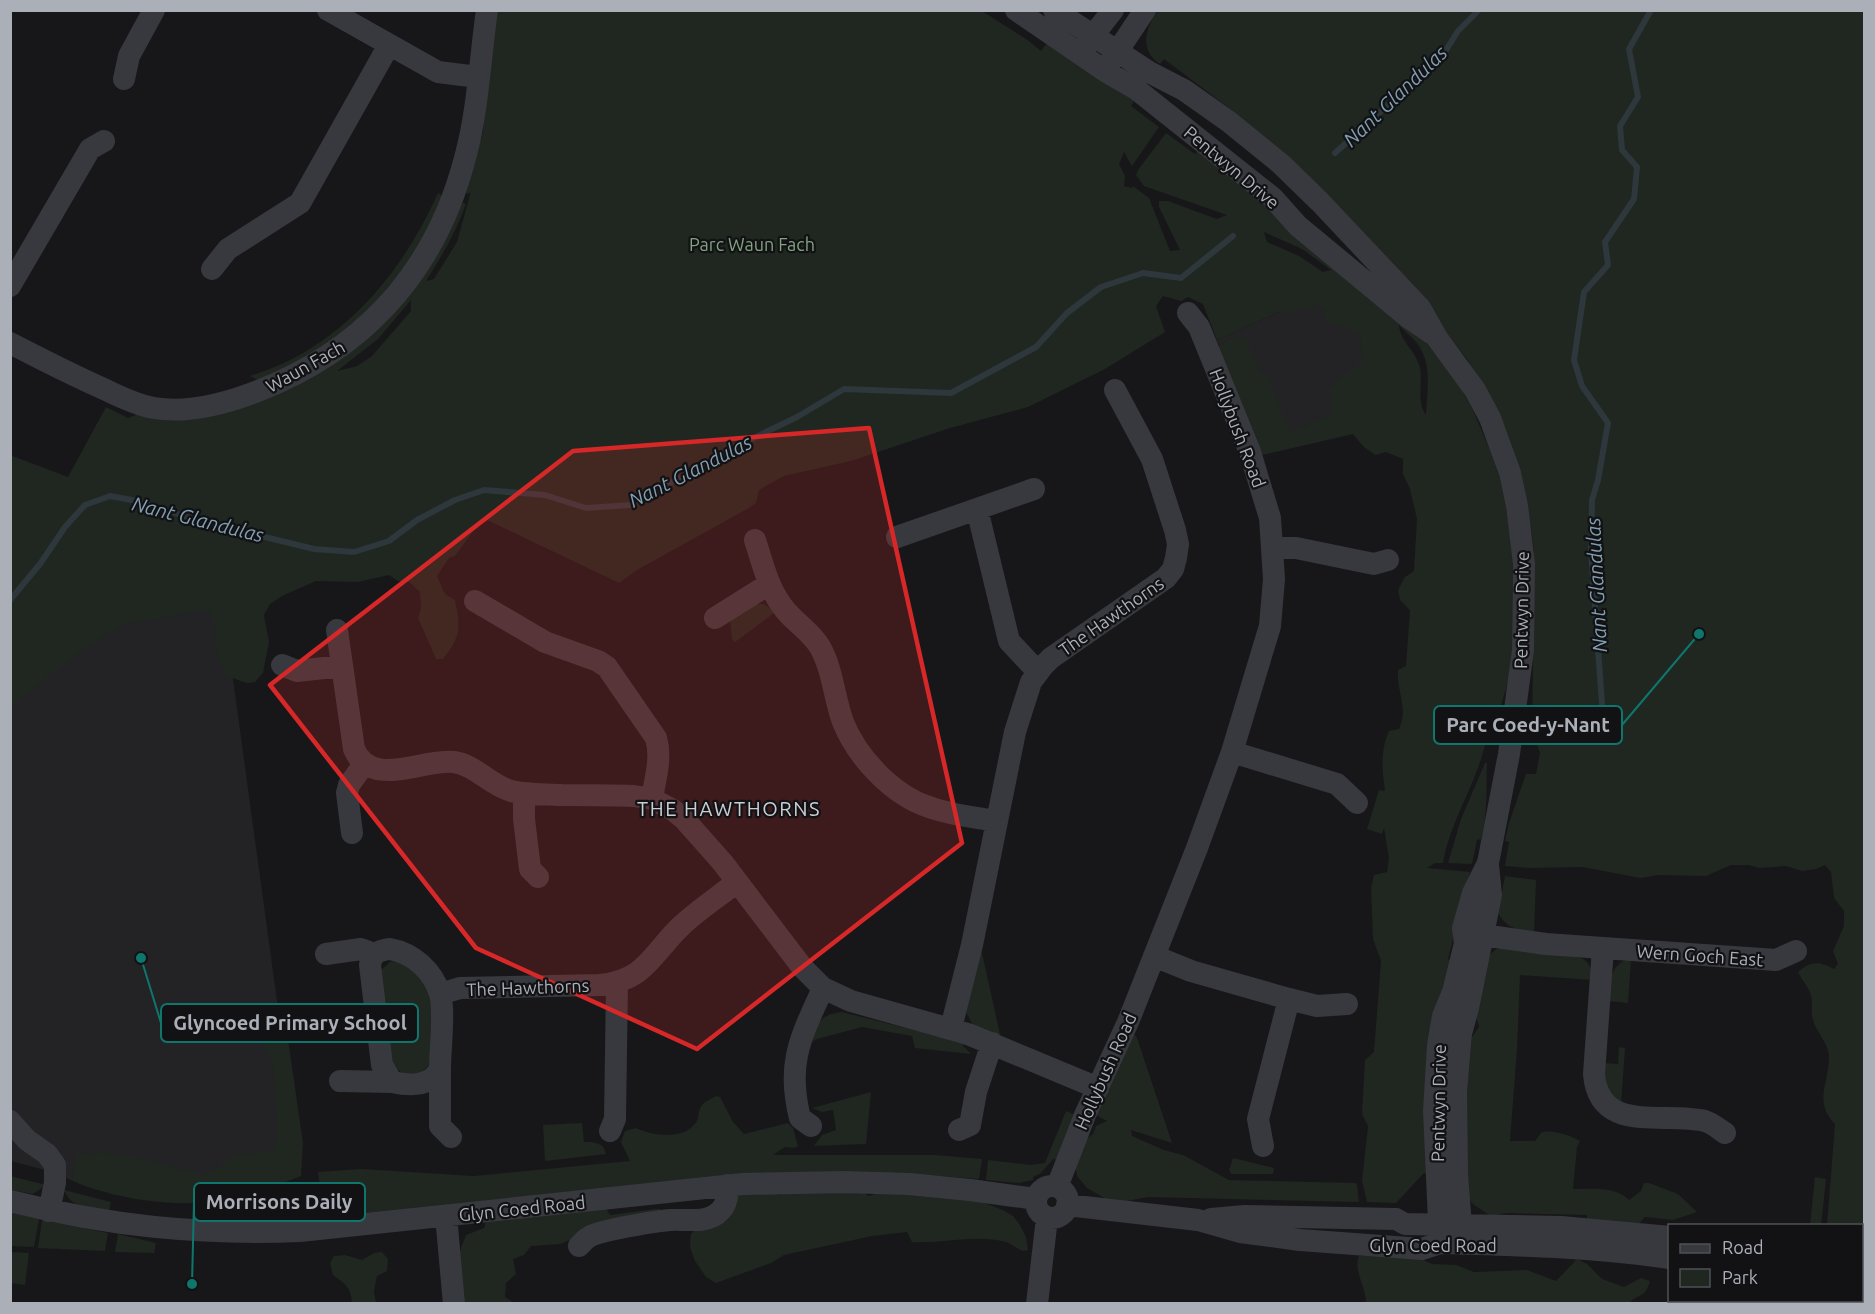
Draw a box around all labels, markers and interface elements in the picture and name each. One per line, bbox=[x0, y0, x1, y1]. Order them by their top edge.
water label: Nant Glandulas bbox=[1338, 40, 1452, 151]
street label: Pentwyn Drive bbox=[1181, 122, 1283, 212]
park label: Parc Waun Fach bbox=[689, 234, 815, 254]
street label: Waun Fach bbox=[262, 336, 348, 396]
street label: Hollybush Road bbox=[1206, 366, 1270, 490]
water label: Nant Glandulas bbox=[625, 430, 756, 512]
water label: Nant Glandulas bbox=[130, 491, 267, 547]
water label: Nant Glandulas bbox=[1581, 516, 1611, 653]
street label: Pentwyn Drive bbox=[1510, 551, 1532, 669]
street label: The Hawthorns bbox=[1055, 572, 1167, 659]
callout: Parc Coed-y-Nant bbox=[1434, 706, 1622, 744]
text: Parc Coed-y-Nant bbox=[1446, 713, 1610, 736]
district label: THE HAWTHORNS bbox=[637, 797, 821, 820]
street label: Wern Goch East bbox=[1636, 941, 1764, 969]
street label: The Hawthorns bbox=[466, 975, 590, 999]
callout: Glyncoed Primary School bbox=[161, 1004, 418, 1042]
street label: Hollybush Road bbox=[1070, 1010, 1140, 1132]
text: Glyncoed Primary School bbox=[173, 1011, 407, 1034]
street label: Pentwyn Drive bbox=[1427, 1044, 1449, 1162]
callout: Morrisons Daily bbox=[194, 1183, 365, 1221]
text: Morrisons Daily bbox=[206, 1190, 353, 1213]
street label: Glyn Coed Road bbox=[458, 1191, 586, 1225]
legend bbox=[1668, 1224, 1863, 1302]
street label: Glyn Coed Road bbox=[1369, 1235, 1497, 1255]
text: Road bbox=[1722, 1237, 1764, 1257]
text: Park bbox=[1722, 1267, 1758, 1287]

